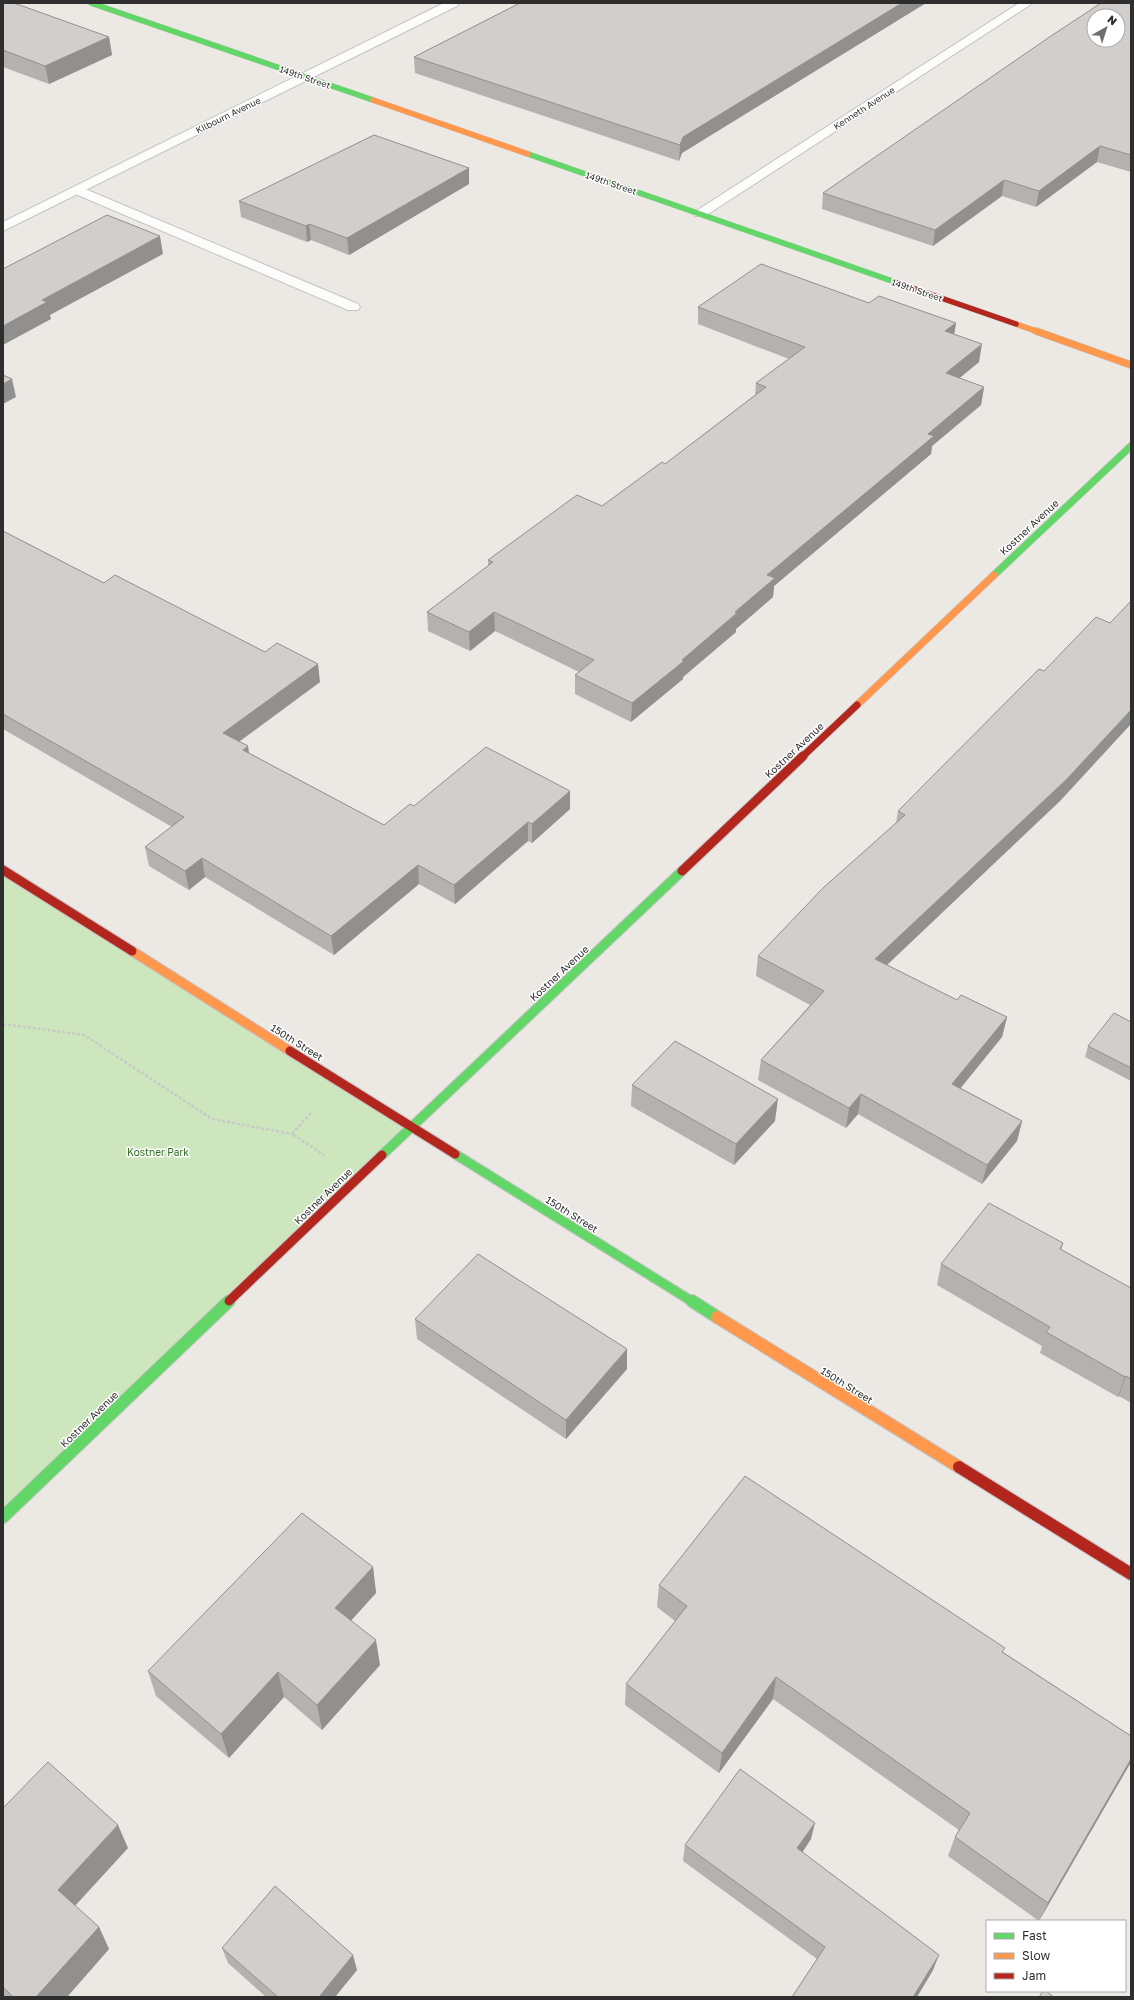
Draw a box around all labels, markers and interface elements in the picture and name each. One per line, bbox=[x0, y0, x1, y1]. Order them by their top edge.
north arrow bbox=[1086, 8, 1126, 48]
text: N bbox=[1105, 12, 1120, 28]
street label: 149th Street bbox=[278, 63, 332, 91]
street label: Kenneth Avenue bbox=[831, 84, 897, 132]
street label: Kilbourn Avenue bbox=[194, 95, 262, 135]
street label: 149th Street bbox=[584, 169, 638, 197]
street label: 149th Street bbox=[890, 276, 944, 304]
street label: Kostner Avenue bbox=[997, 497, 1061, 557]
street label: Kostner Avenue bbox=[762, 720, 826, 780]
street label: Kostner Avenue bbox=[527, 943, 591, 1003]
street label: 150th Street bbox=[269, 1021, 325, 1063]
park label: Kostner Park bbox=[127, 1146, 189, 1158]
street label: Kostner Avenue bbox=[292, 1165, 355, 1227]
street label: 150th Street bbox=[544, 1193, 600, 1235]
street label: 150th Street bbox=[819, 1364, 875, 1406]
street label: Kostner Avenue bbox=[58, 1388, 121, 1450]
legend bbox=[986, 1920, 1126, 1992]
text: Fast bbox=[1022, 1928, 1047, 1943]
text: Slow bbox=[1022, 1948, 1050, 1963]
text: Jam bbox=[1022, 1968, 1046, 1983]

